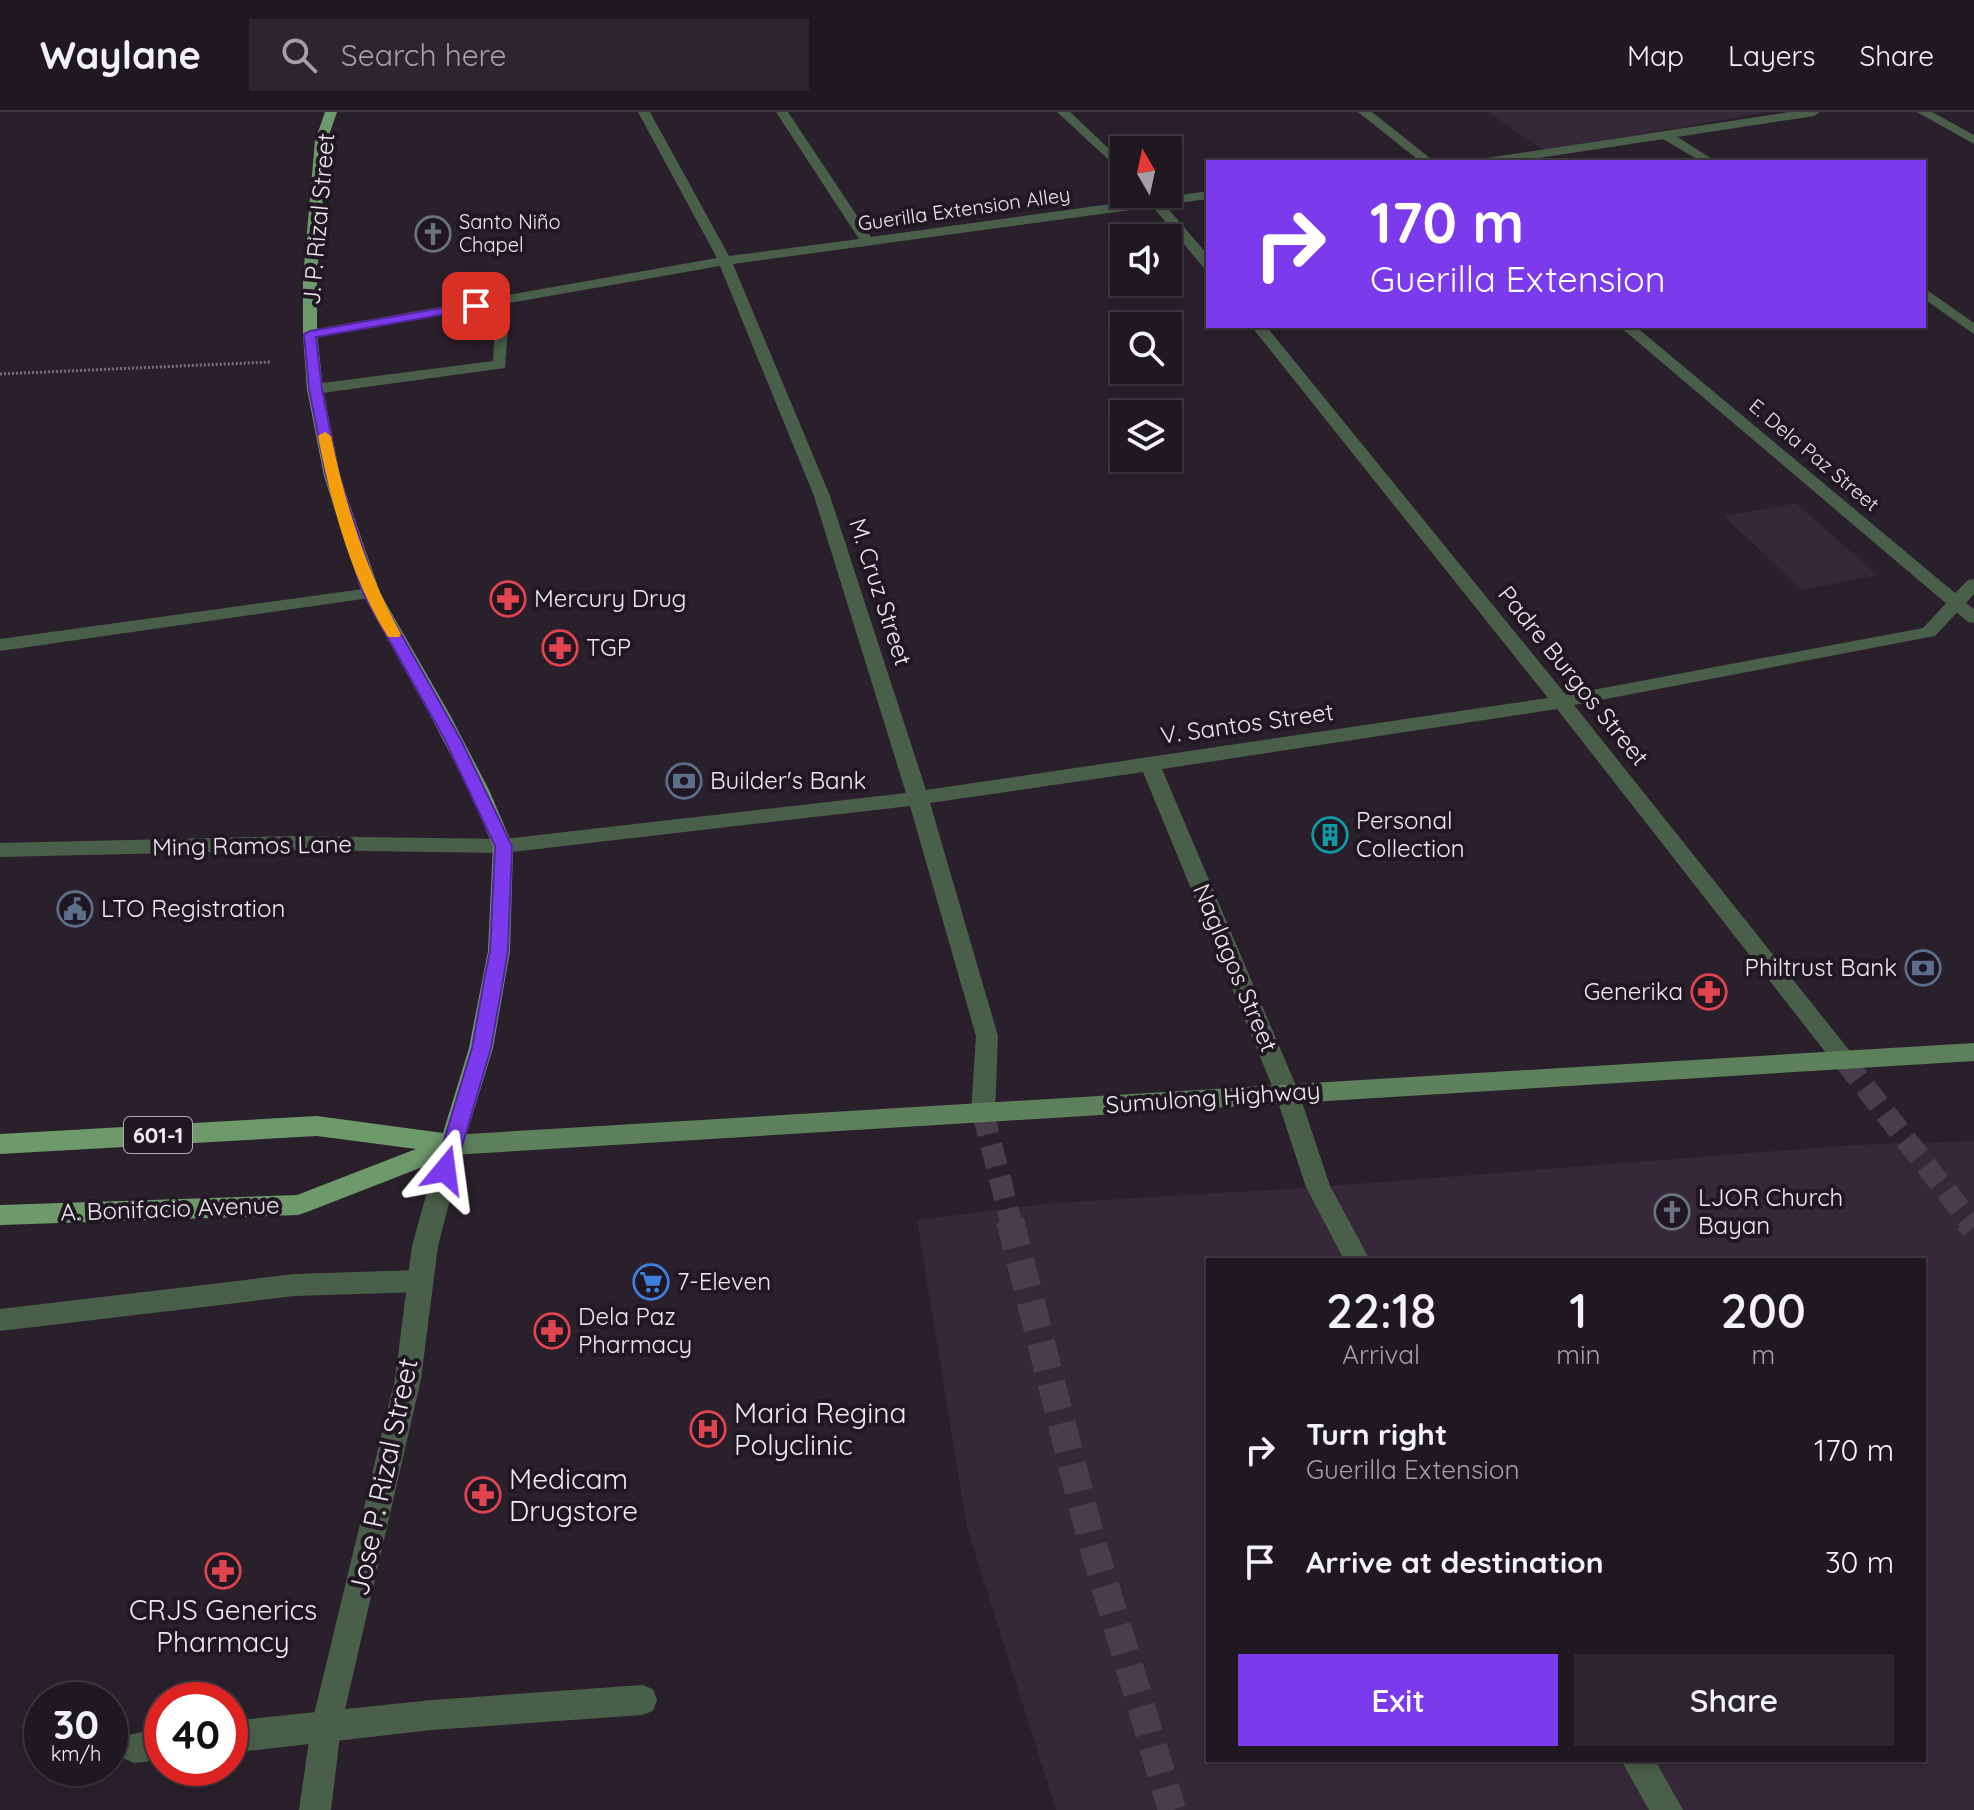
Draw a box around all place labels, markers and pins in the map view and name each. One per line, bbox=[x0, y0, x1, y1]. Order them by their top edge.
place label: Santo Niño Chapel bbox=[459, 209, 561, 257]
church icon: Santo Niño Chapel bbox=[414, 215, 452, 253]
pin bbox=[442, 272, 510, 340]
pharmacy icon: Mercury Drug bbox=[489, 580, 527, 618]
place label: Mercury Drug bbox=[534, 583, 687, 613]
pharmacy icon: TGP bbox=[541, 629, 579, 667]
place label: TGP bbox=[586, 632, 631, 662]
bank icon: Builder's Bank bbox=[665, 762, 703, 800]
place label: Builder's Bank bbox=[710, 765, 866, 795]
place label: Personal Collection bbox=[1356, 805, 1465, 863]
building icon: Personal Collection bbox=[1311, 816, 1349, 854]
public building icon: LTO Registration bbox=[56, 890, 94, 928]
place label: LTO Registration bbox=[101, 893, 285, 923]
bank icon: Philtrust Bank bbox=[1904, 949, 1942, 987]
place label: Philtrust Bank bbox=[1745, 952, 1897, 982]
pharmacy icon: Generika bbox=[1690, 973, 1728, 1011]
place label: Generika bbox=[1584, 976, 1683, 1006]
place label: LJOR Church Bayan bbox=[1698, 1182, 1843, 1240]
church icon: LJOR Church Bayan bbox=[1653, 1193, 1691, 1231]
supermarket icon: 7-Eleven bbox=[632, 1263, 670, 1301]
place label: 7-Eleven bbox=[677, 1266, 771, 1296]
place label: Dela Paz Pharmacy bbox=[578, 1301, 692, 1359]
pharmacy icon: Dela Paz Pharmacy bbox=[533, 1312, 571, 1350]
place label: Maria Regina Polyclinic bbox=[734, 1395, 906, 1462]
hospital icon: Maria Regina Polyclinic bbox=[689, 1410, 727, 1448]
place label: Medicam Drugstore bbox=[509, 1461, 638, 1528]
pharmacy icon: Medicam Drugstore bbox=[464, 1476, 502, 1514]
pharmacy icon: CRJS Generics Pharmacy bbox=[204, 1552, 242, 1590]
place label: CRJS Generics Pharmacy bbox=[129, 1592, 317, 1659]

